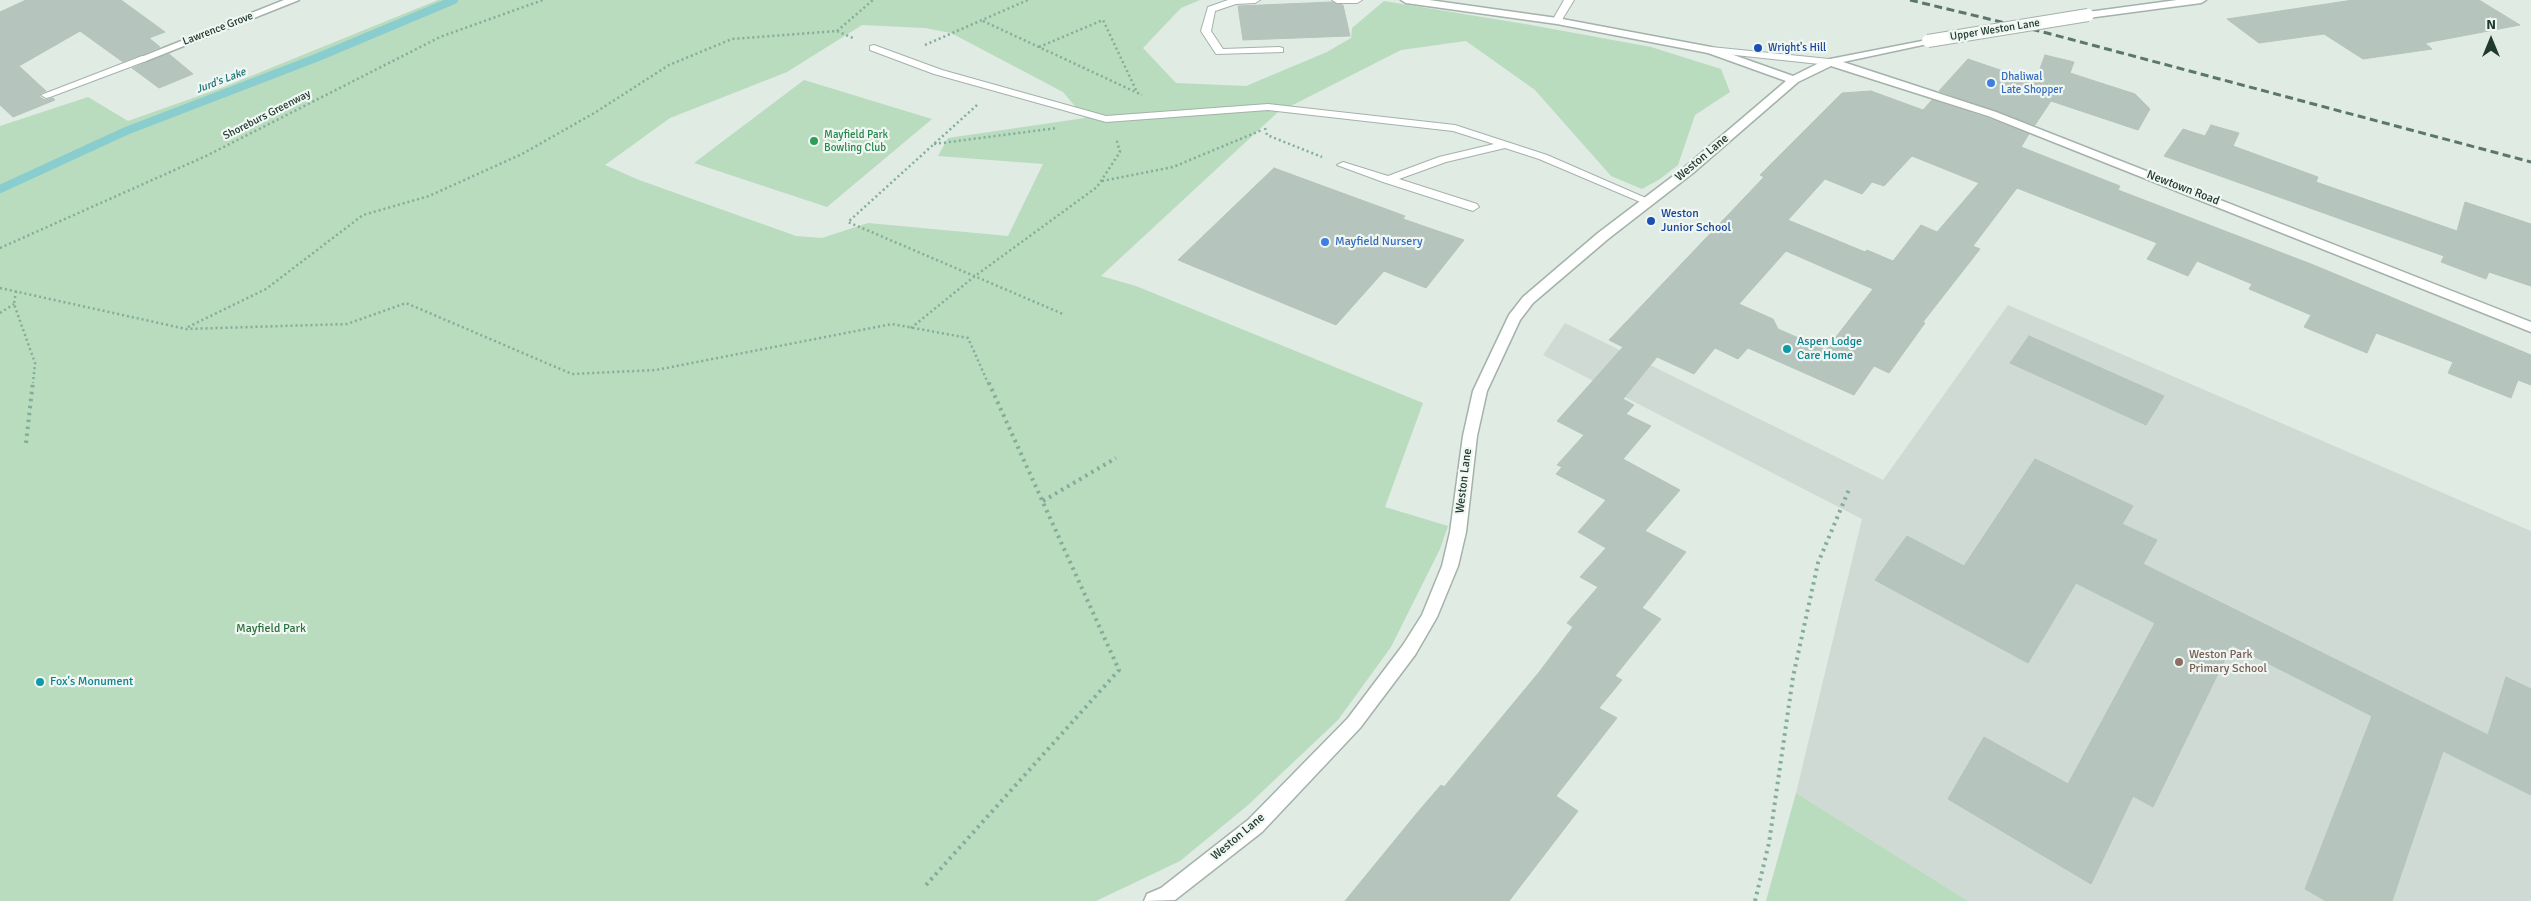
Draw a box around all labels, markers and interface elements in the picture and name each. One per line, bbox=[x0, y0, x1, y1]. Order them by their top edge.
street label: Lawrence Grove bbox=[181, 10, 255, 48]
north arrow bbox=[2466, 15, 2516, 65]
street label: Upper Weston Lane bbox=[1949, 16, 2041, 44]
text: N bbox=[2486, 16, 2496, 33]
place label: Wright's Hill bbox=[1768, 41, 1826, 55]
marker: Wright's Hill bbox=[1752, 42, 1764, 54]
water label: Jurd's Lake bbox=[194, 65, 248, 97]
place label: Dhaliwal Late Shopper bbox=[2001, 70, 2063, 96]
marker: Dhaliwal Late Shopper bbox=[1985, 77, 1997, 89]
street label: Shoreburs Greenway bbox=[221, 87, 313, 143]
place label: Mayfield Park Bowling Club bbox=[824, 128, 888, 154]
street label: Weston Lane bbox=[1672, 132, 1732, 184]
marker: Mayfield Park Bowling Club bbox=[808, 135, 820, 147]
street label: Newtown Road bbox=[2145, 168, 2221, 208]
place label: Weston Junior School bbox=[1661, 207, 1731, 235]
marker: Weston Junior School bbox=[1645, 215, 1657, 227]
place label: Mayfield Nursery bbox=[1335, 235, 1423, 249]
marker: Mayfield Nursery bbox=[1319, 236, 1331, 248]
place label: Aspen Lodge Care Home bbox=[1797, 335, 1862, 363]
marker: Aspen Lodge Care Home bbox=[1781, 343, 1793, 355]
street label: Weston Lane bbox=[1453, 448, 1475, 514]
park label: Mayfield Park bbox=[236, 622, 306, 636]
place label: Weston Park Primary School bbox=[2189, 648, 2267, 676]
marker: Weston Park Primary School bbox=[2173, 656, 2185, 668]
place label: Fox's Monument bbox=[50, 675, 133, 689]
marker: Fox's Monument bbox=[34, 676, 46, 688]
street label: Weston Lane bbox=[1208, 811, 1268, 863]

